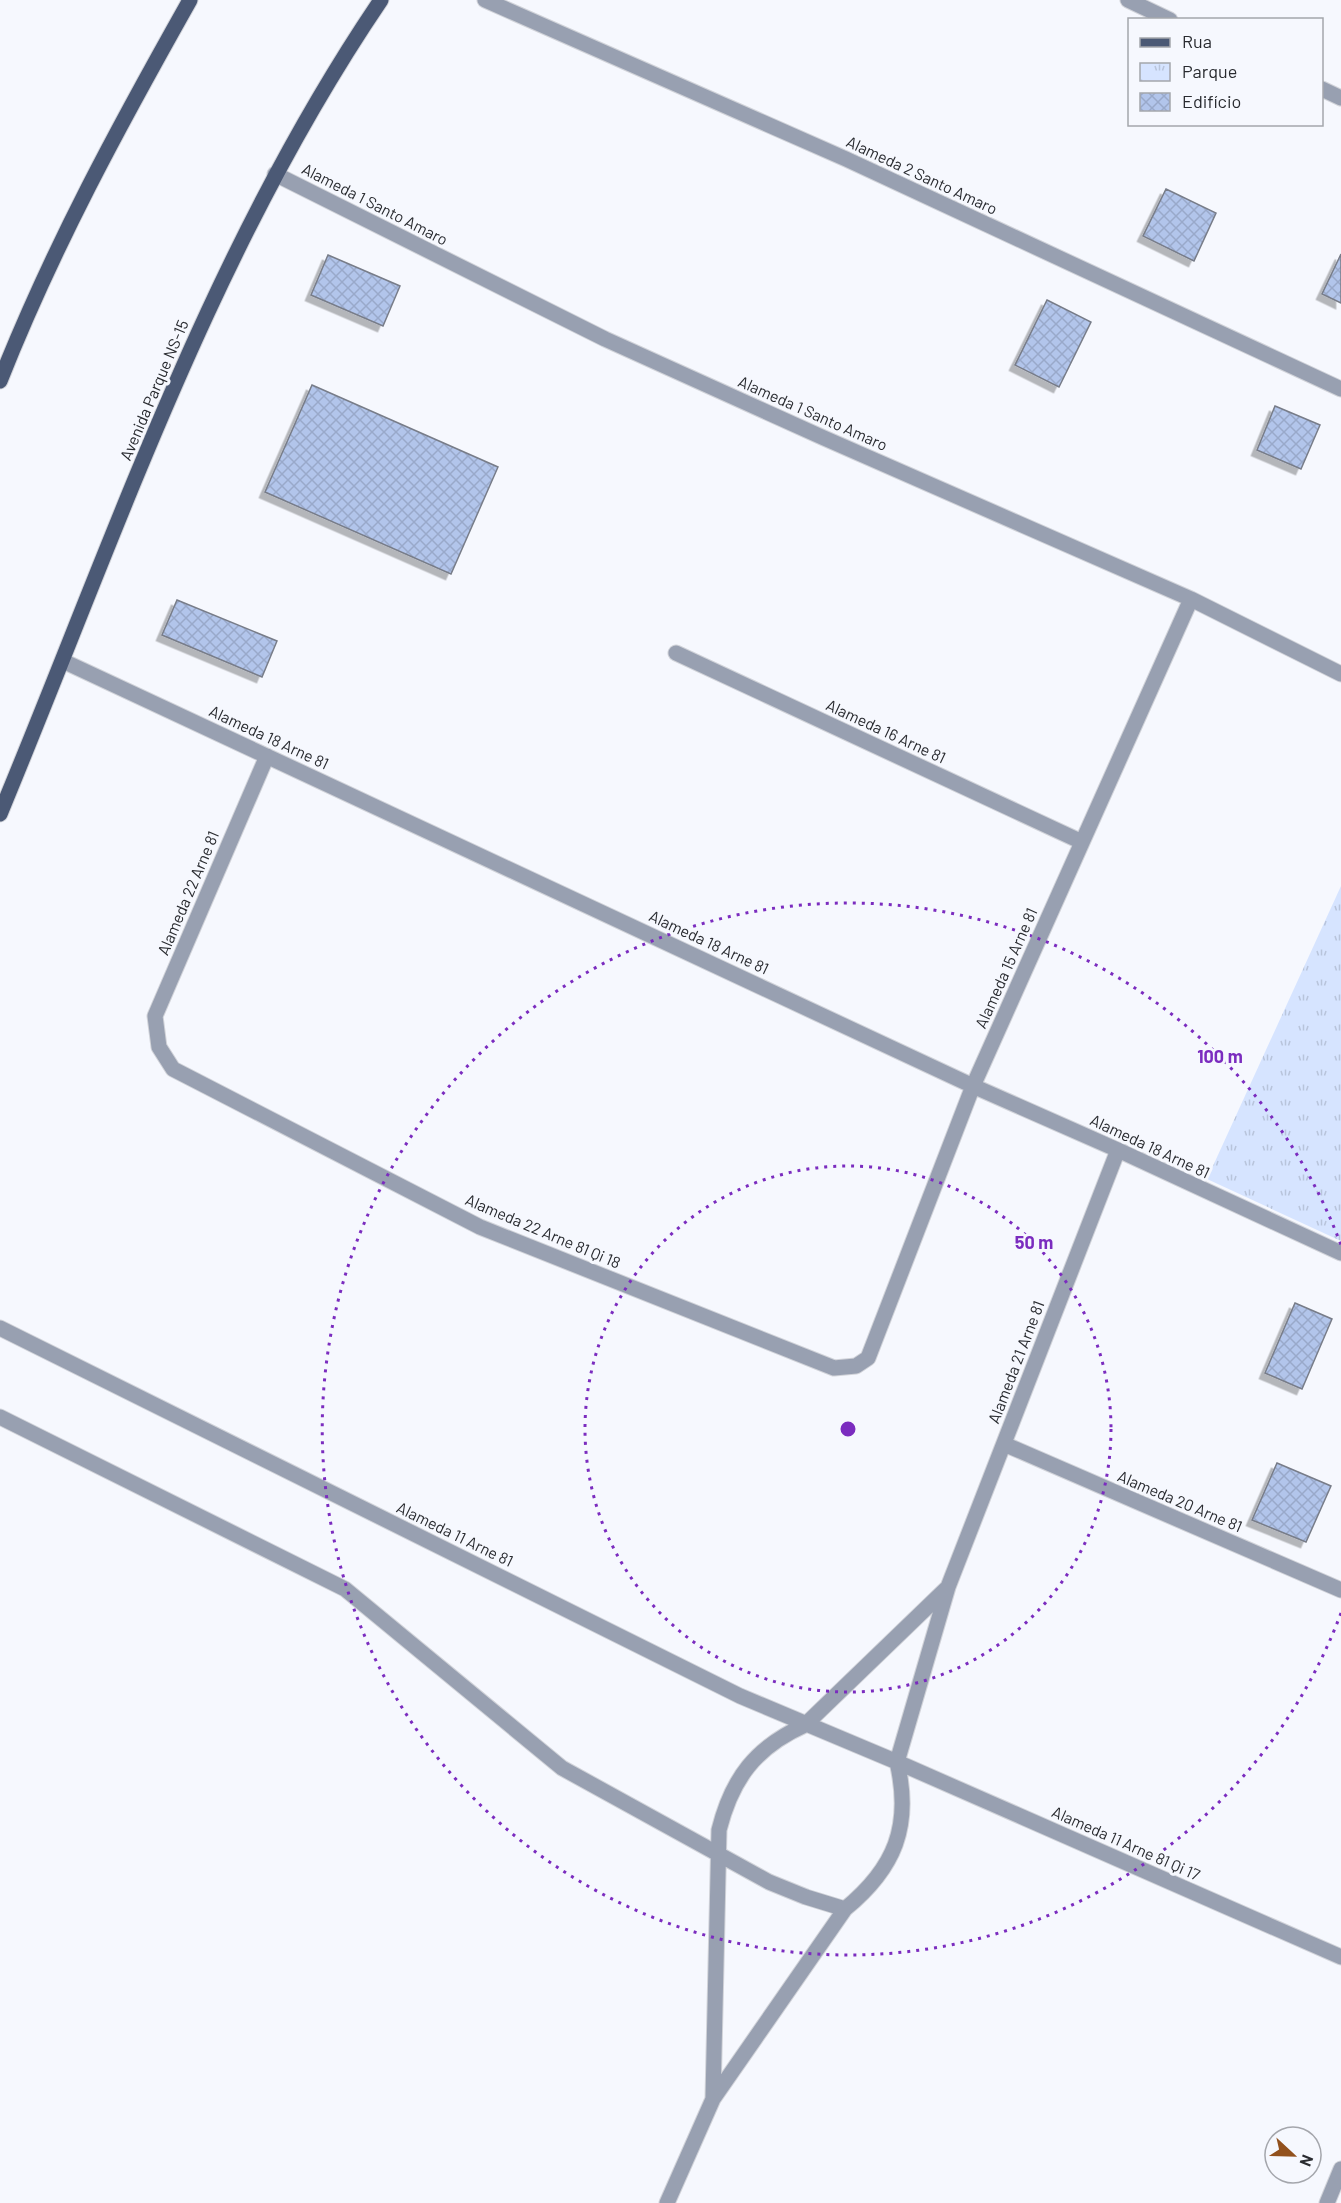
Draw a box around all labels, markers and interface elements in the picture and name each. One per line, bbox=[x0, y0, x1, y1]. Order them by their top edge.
legend bbox=[1128, 18, 1323, 126]
text: Rua bbox=[1182, 30, 1212, 52]
text: Parque bbox=[1182, 60, 1237, 82]
text: Edifício bbox=[1182, 90, 1241, 112]
street label: Alameda 2 Santo Amaro bbox=[844, 131, 1001, 218]
street label: Alameda 1 Santo Amaro bbox=[299, 158, 451, 249]
street label: Avenida Parque NS-15 bbox=[115, 317, 192, 463]
street label: Alameda 1 Santo Amaro bbox=[736, 371, 891, 454]
street label: Alameda 16 Arne 81 bbox=[823, 695, 949, 767]
street label: Alameda 18 Arne 81 bbox=[206, 701, 332, 773]
street label: Alameda 22 Arne 81 bbox=[153, 828, 222, 958]
street label: Alameda 15 Arne 81 bbox=[971, 905, 1041, 1031]
street label: Alameda 18 Arne 81 bbox=[646, 906, 772, 978]
text: 100 m bbox=[1197, 1045, 1243, 1067]
street label: Alameda 18 Arne 81 bbox=[1087, 1110, 1213, 1182]
street label: Alameda 22 Arne 81 Qi 18 bbox=[463, 1189, 624, 1272]
text: 50 m bbox=[1015, 1231, 1053, 1253]
street label: Alameda 21 Arne 81 bbox=[983, 1298, 1048, 1426]
centre of rings bbox=[838, 1419, 858, 1439]
street label: Alameda 20 Arne 81 bbox=[1115, 1466, 1245, 1535]
street label: Alameda 11 Arne 81 bbox=[394, 1497, 516, 1570]
street label: Alameda 11 Arne 81 Qi 17 bbox=[1049, 1801, 1204, 1884]
north arrow bbox=[1263, 2125, 1323, 2185]
text: N bbox=[1297, 2152, 1318, 2169]

